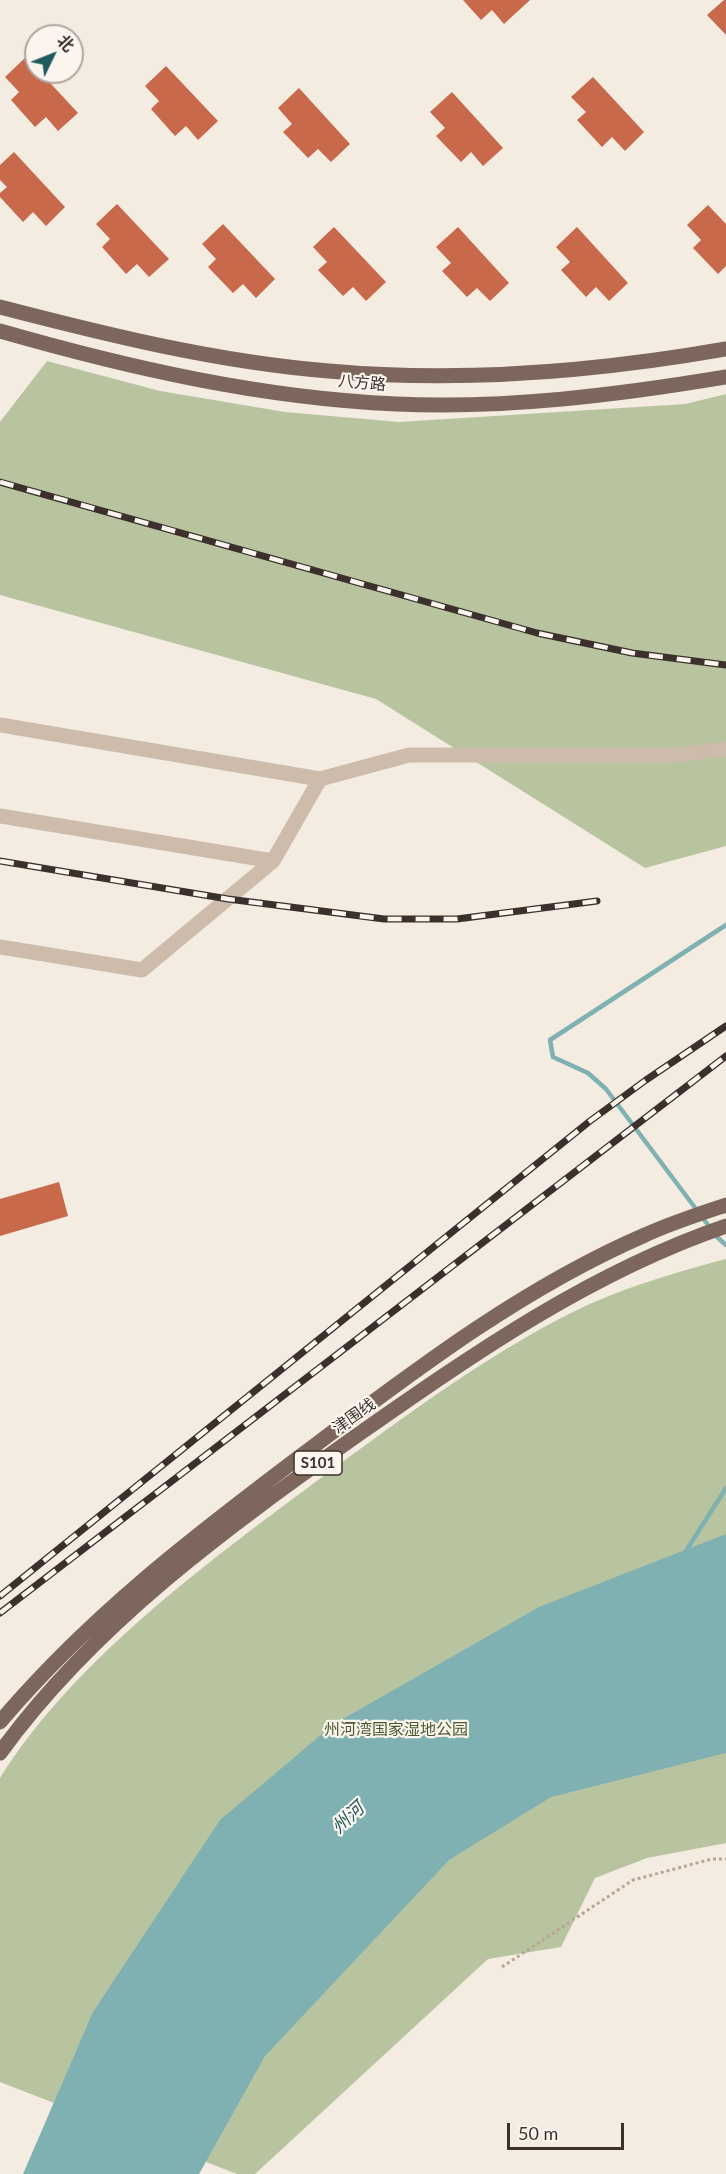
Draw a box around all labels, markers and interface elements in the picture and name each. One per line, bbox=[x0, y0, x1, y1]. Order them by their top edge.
north arrow bbox=[24, 24, 84, 84]
text: 北 bbox=[54, 30, 78, 55]
street label: 八方路 bbox=[337, 371, 387, 395]
street label: 津围线 bbox=[329, 1394, 379, 1438]
road number: S101 bbox=[294, 1451, 342, 1475]
park label: 州河湾国家湿地公园 bbox=[324, 1720, 468, 1740]
water label: 州河 bbox=[327, 1798, 369, 1838]
scale bar bbox=[510, 2111, 627, 2149]
text: 50 m bbox=[518, 2122, 558, 2144]

